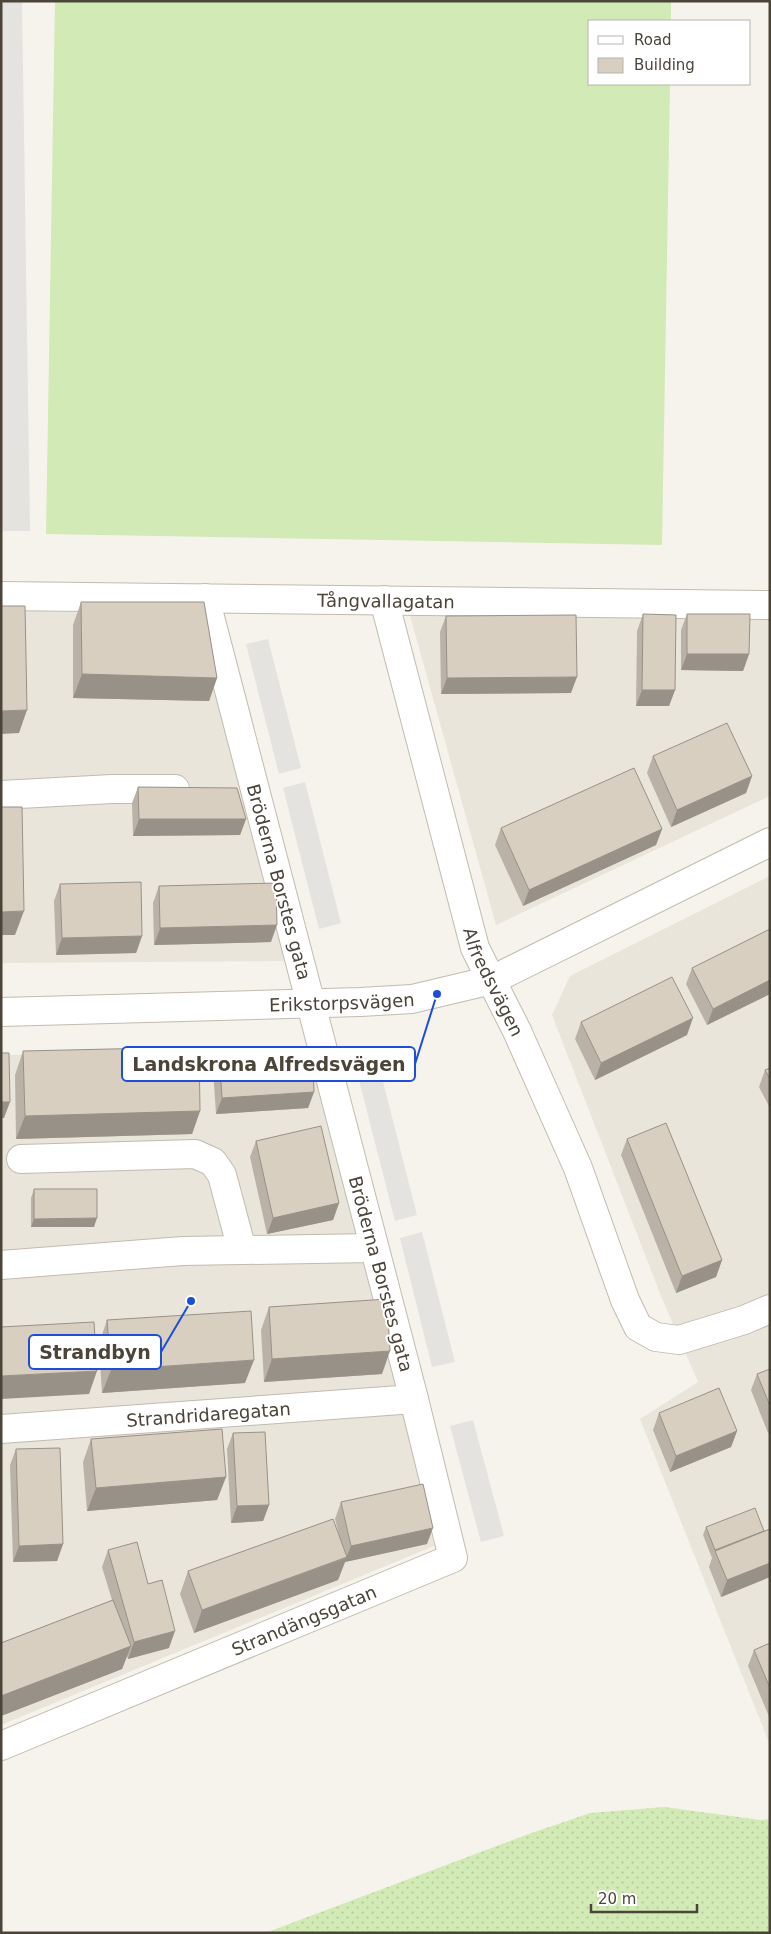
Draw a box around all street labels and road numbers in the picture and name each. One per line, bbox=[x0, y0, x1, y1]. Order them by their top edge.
street label: Tångvallagatan bbox=[316, 589, 455, 612]
street label: Bröderna Borstes gata bbox=[243, 782, 315, 982]
street label: Alfredsvägen bbox=[460, 925, 528, 1040]
street label: Erikstorpsvägen bbox=[269, 988, 415, 1015]
street label: Bröderna Borstes gata bbox=[345, 1174, 417, 1374]
street label: Strandridaregatan bbox=[126, 1397, 291, 1430]
street label: Strandängsgatan bbox=[228, 1581, 379, 1660]

